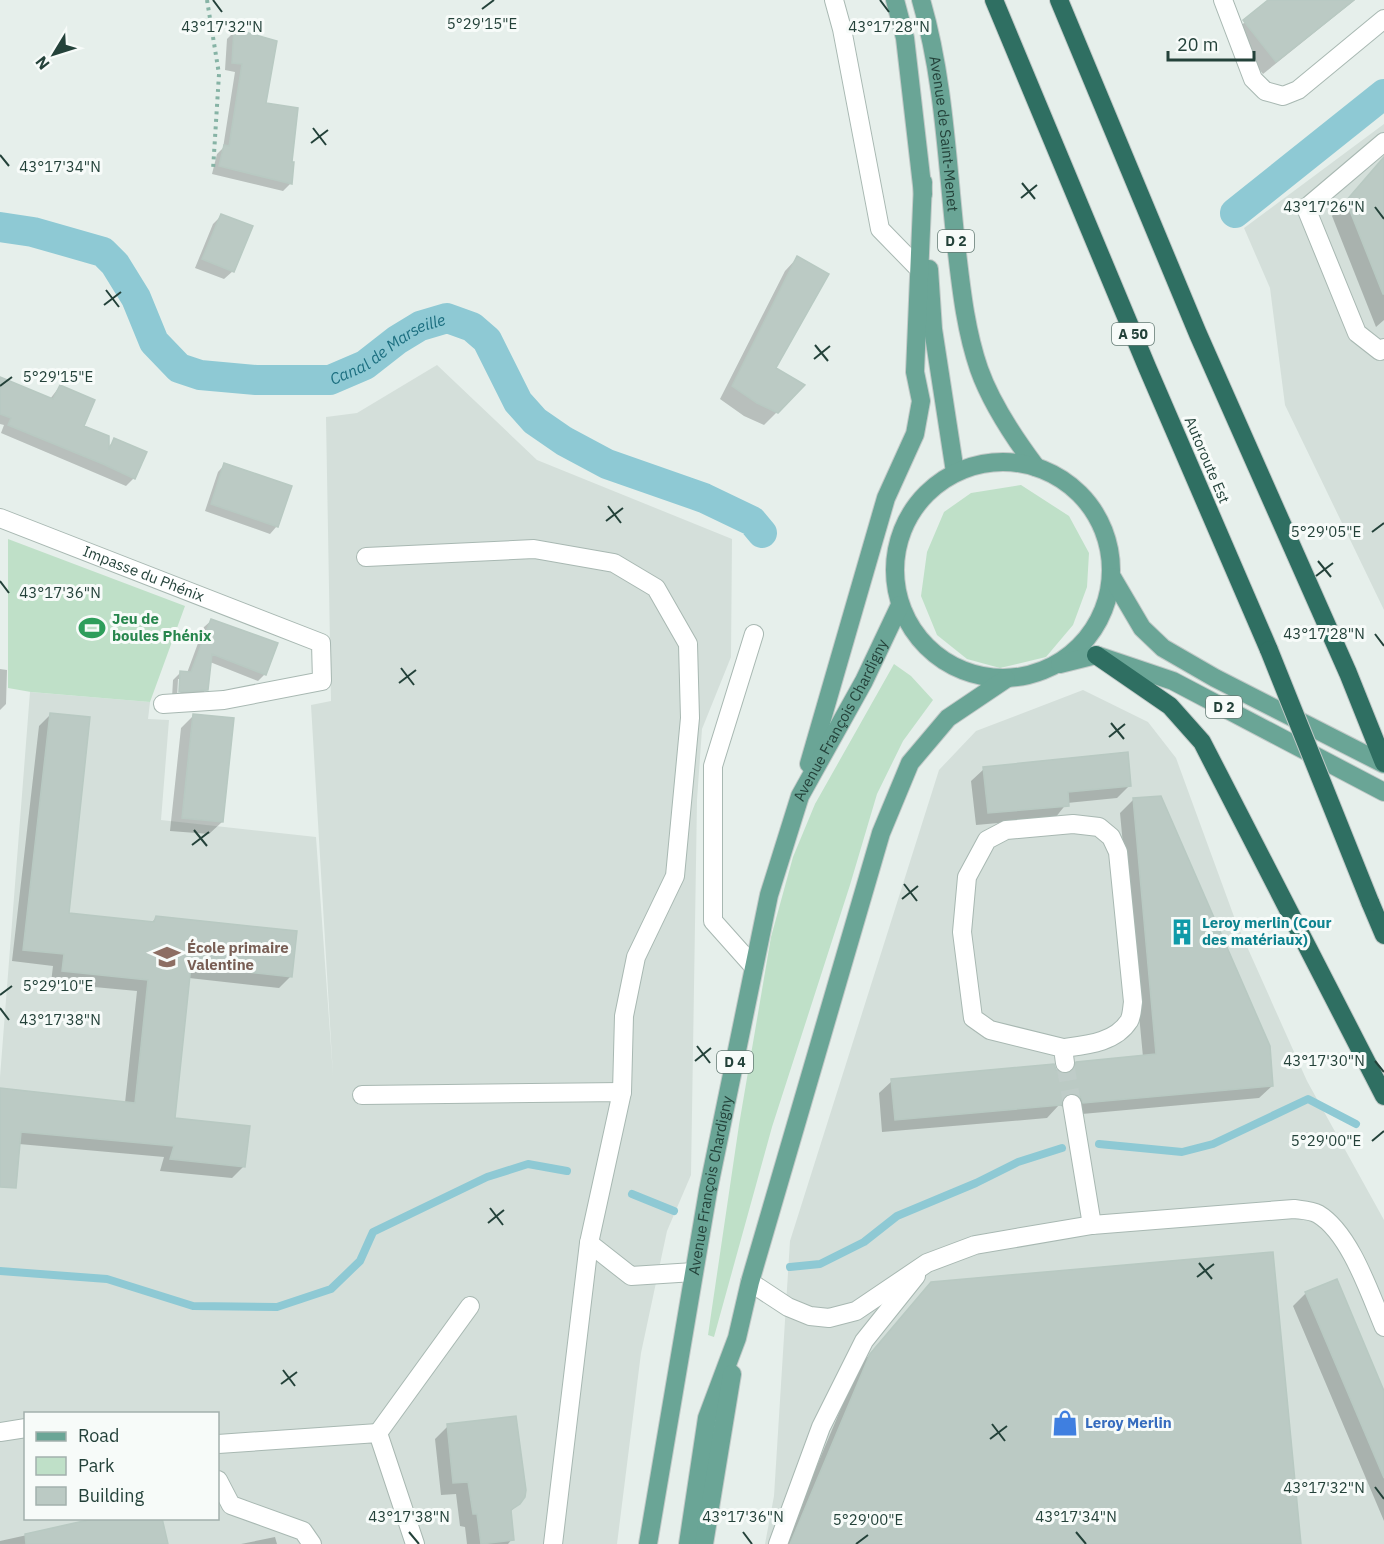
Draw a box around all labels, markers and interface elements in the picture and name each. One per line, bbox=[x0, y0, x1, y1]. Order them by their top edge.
text: 5°29'15"E bbox=[447, 14, 517, 33]
text: 43°17'32"N bbox=[181, 17, 263, 36]
text: 43°17'28"N bbox=[848, 17, 930, 36]
north arrow bbox=[24, 24, 84, 84]
scale bar bbox=[1168, 24, 1254, 62]
text: 20 m bbox=[1177, 33, 1219, 56]
text: N bbox=[31, 53, 54, 74]
street label: Avenue de Saint-Menet bbox=[925, 54, 963, 213]
text: 43°17'34"N bbox=[19, 157, 101, 176]
text: 43°17'26"N bbox=[1283, 197, 1365, 216]
road number: D 2 bbox=[938, 230, 974, 252]
water label: Canal de Marseille bbox=[327, 309, 447, 389]
road number: A 50 bbox=[1112, 323, 1154, 345]
text: 5°29'15"E bbox=[23, 367, 93, 386]
street label: Autoroute Est bbox=[1181, 414, 1234, 506]
text: 5°29'05"E bbox=[1291, 522, 1361, 541]
street label: Impasse du Phénix bbox=[80, 541, 207, 606]
text: 43°17'36"N bbox=[19, 583, 101, 602]
place label: Jeu de boules Phénix bbox=[112, 609, 212, 645]
sports icon: Jeu de boules Phénix bbox=[77, 613, 107, 643]
text: 43°17'28"N bbox=[1283, 624, 1365, 643]
street label: Avenue François Chardigny bbox=[789, 635, 892, 803]
road number: D 2 bbox=[1206, 696, 1242, 718]
place label: Leroy merlin (Cour des matériaux) bbox=[1202, 913, 1332, 949]
building icon: Leroy merlin (Cour des matériaux) bbox=[1167, 917, 1197, 947]
place label: École primaire Valentine bbox=[187, 938, 289, 974]
school or university icon: École primaire Valentine bbox=[152, 942, 182, 972]
text: 5°29'10"E bbox=[23, 976, 93, 995]
text: 43°17'38"N bbox=[19, 1010, 101, 1029]
road number: D 4 bbox=[717, 1051, 753, 1073]
text: 43°17'30"N bbox=[1283, 1051, 1365, 1070]
street label: Avenue François Chardigny bbox=[684, 1094, 736, 1276]
text: 5°29'00"E bbox=[1291, 1131, 1361, 1150]
shop icon: Leroy Merlin bbox=[1050, 1408, 1080, 1438]
legend bbox=[24, 1412, 219, 1520]
place label: Leroy Merlin bbox=[1085, 1413, 1172, 1432]
text: Road bbox=[78, 1424, 119, 1447]
text: Park bbox=[78, 1454, 115, 1477]
text: 43°17'32"N bbox=[1283, 1478, 1365, 1497]
text: Building bbox=[78, 1484, 145, 1507]
text: 43°17'38"N bbox=[368, 1507, 450, 1526]
text: 43°17'36"N bbox=[702, 1507, 784, 1526]
text: 43°17'34"N bbox=[1035, 1507, 1117, 1526]
text: 5°29'00"E bbox=[833, 1510, 903, 1529]

